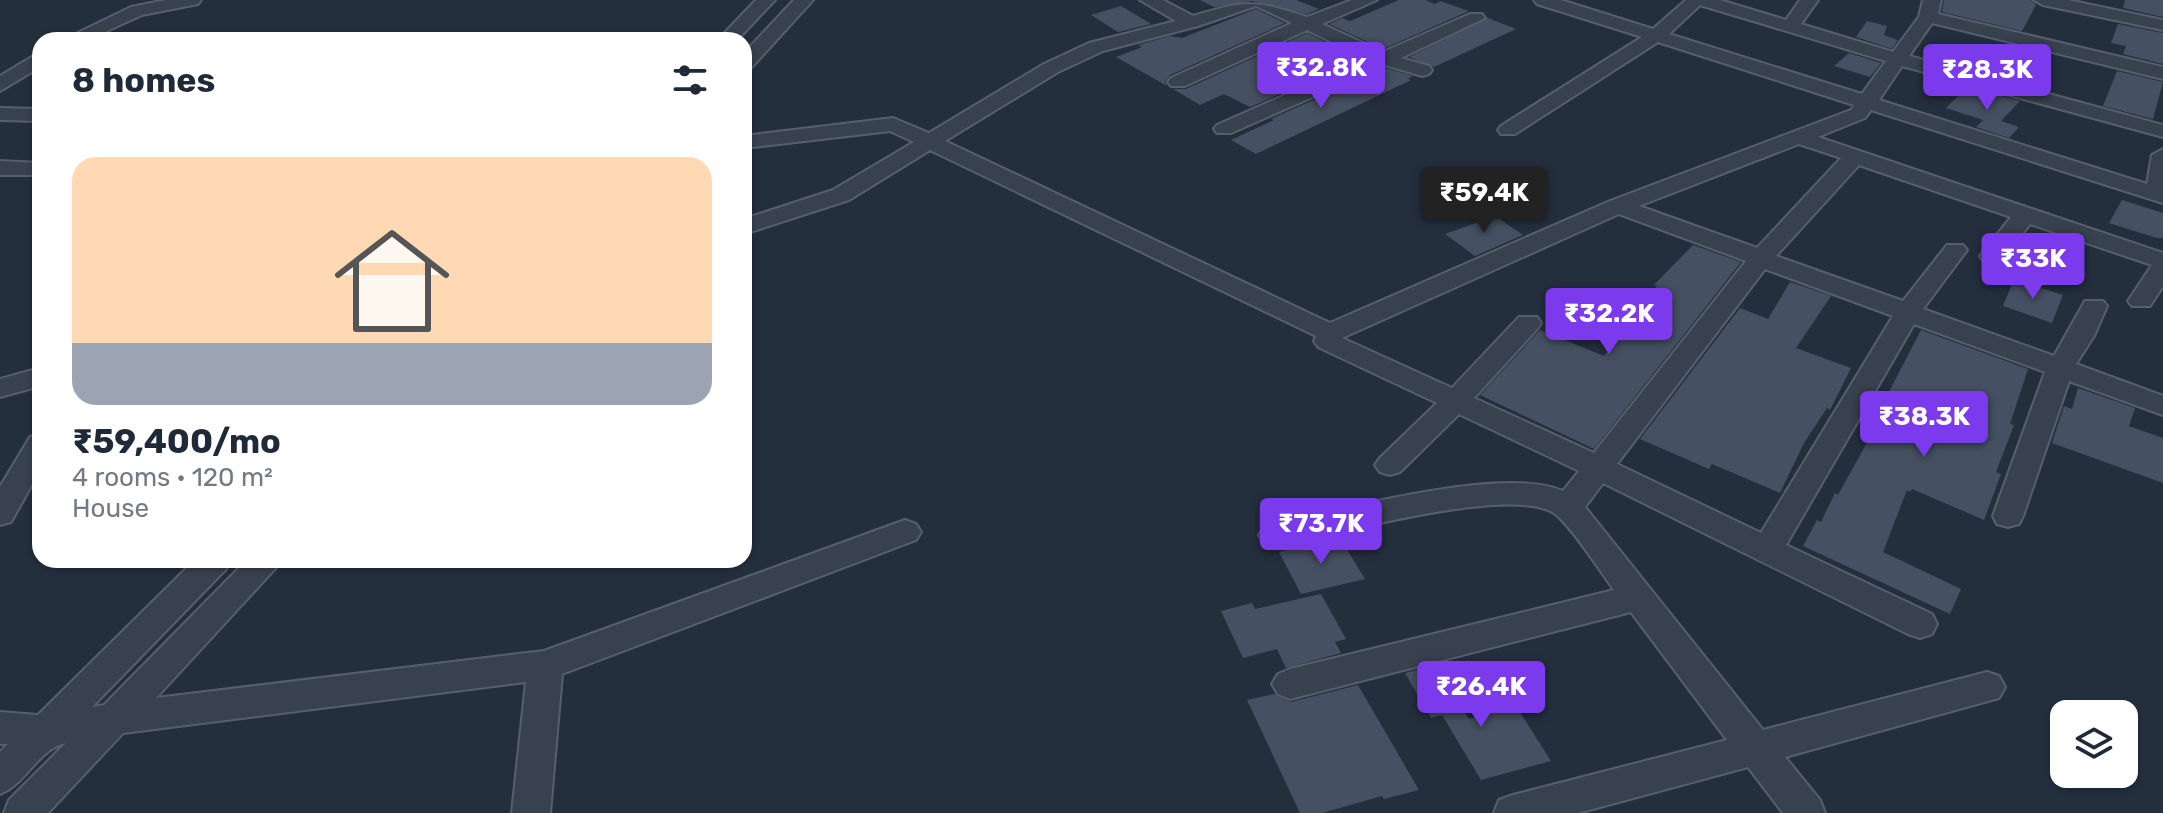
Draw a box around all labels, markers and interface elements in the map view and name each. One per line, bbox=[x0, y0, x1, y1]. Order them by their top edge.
pin: ₹32.8K bbox=[1256, 42, 1386, 110]
pin: ₹28.3K bbox=[1922, 44, 2052, 112]
text: ₹32.8K bbox=[1275, 52, 1367, 83]
text: ₹28.3K bbox=[1941, 54, 2033, 85]
icon: filters bbox=[668, 58, 712, 102]
text: 8 homes bbox=[72, 60, 215, 101]
pin: ₹59.4K bbox=[1419, 167, 1549, 235]
text: ₹59.4K bbox=[1439, 177, 1529, 208]
icon: home bbox=[320, 209, 464, 353]
pin: ₹33K bbox=[1986, 233, 2080, 301]
text: ₹33K bbox=[1999, 243, 2067, 274]
pin: ₹32.2K bbox=[1544, 288, 1674, 356]
text: ₹32.2K bbox=[1563, 298, 1655, 329]
pin: ₹38.3K bbox=[1859, 391, 1989, 459]
text: ₹38.3K bbox=[1878, 401, 1970, 432]
text: ₹59,400/mo bbox=[72, 421, 281, 462]
text: 4 rooms · 120 m² bbox=[72, 462, 273, 493]
text: House bbox=[72, 493, 149, 524]
pin: ₹73.7K bbox=[1256, 498, 1386, 566]
text: ₹73.7K bbox=[1278, 508, 1364, 539]
pin: ₹26.4K bbox=[1416, 661, 1546, 729]
text: ₹26.4K bbox=[1435, 671, 1527, 702]
map controls bbox=[2050, 700, 2138, 788]
button: layers bbox=[2050, 700, 2138, 788]

